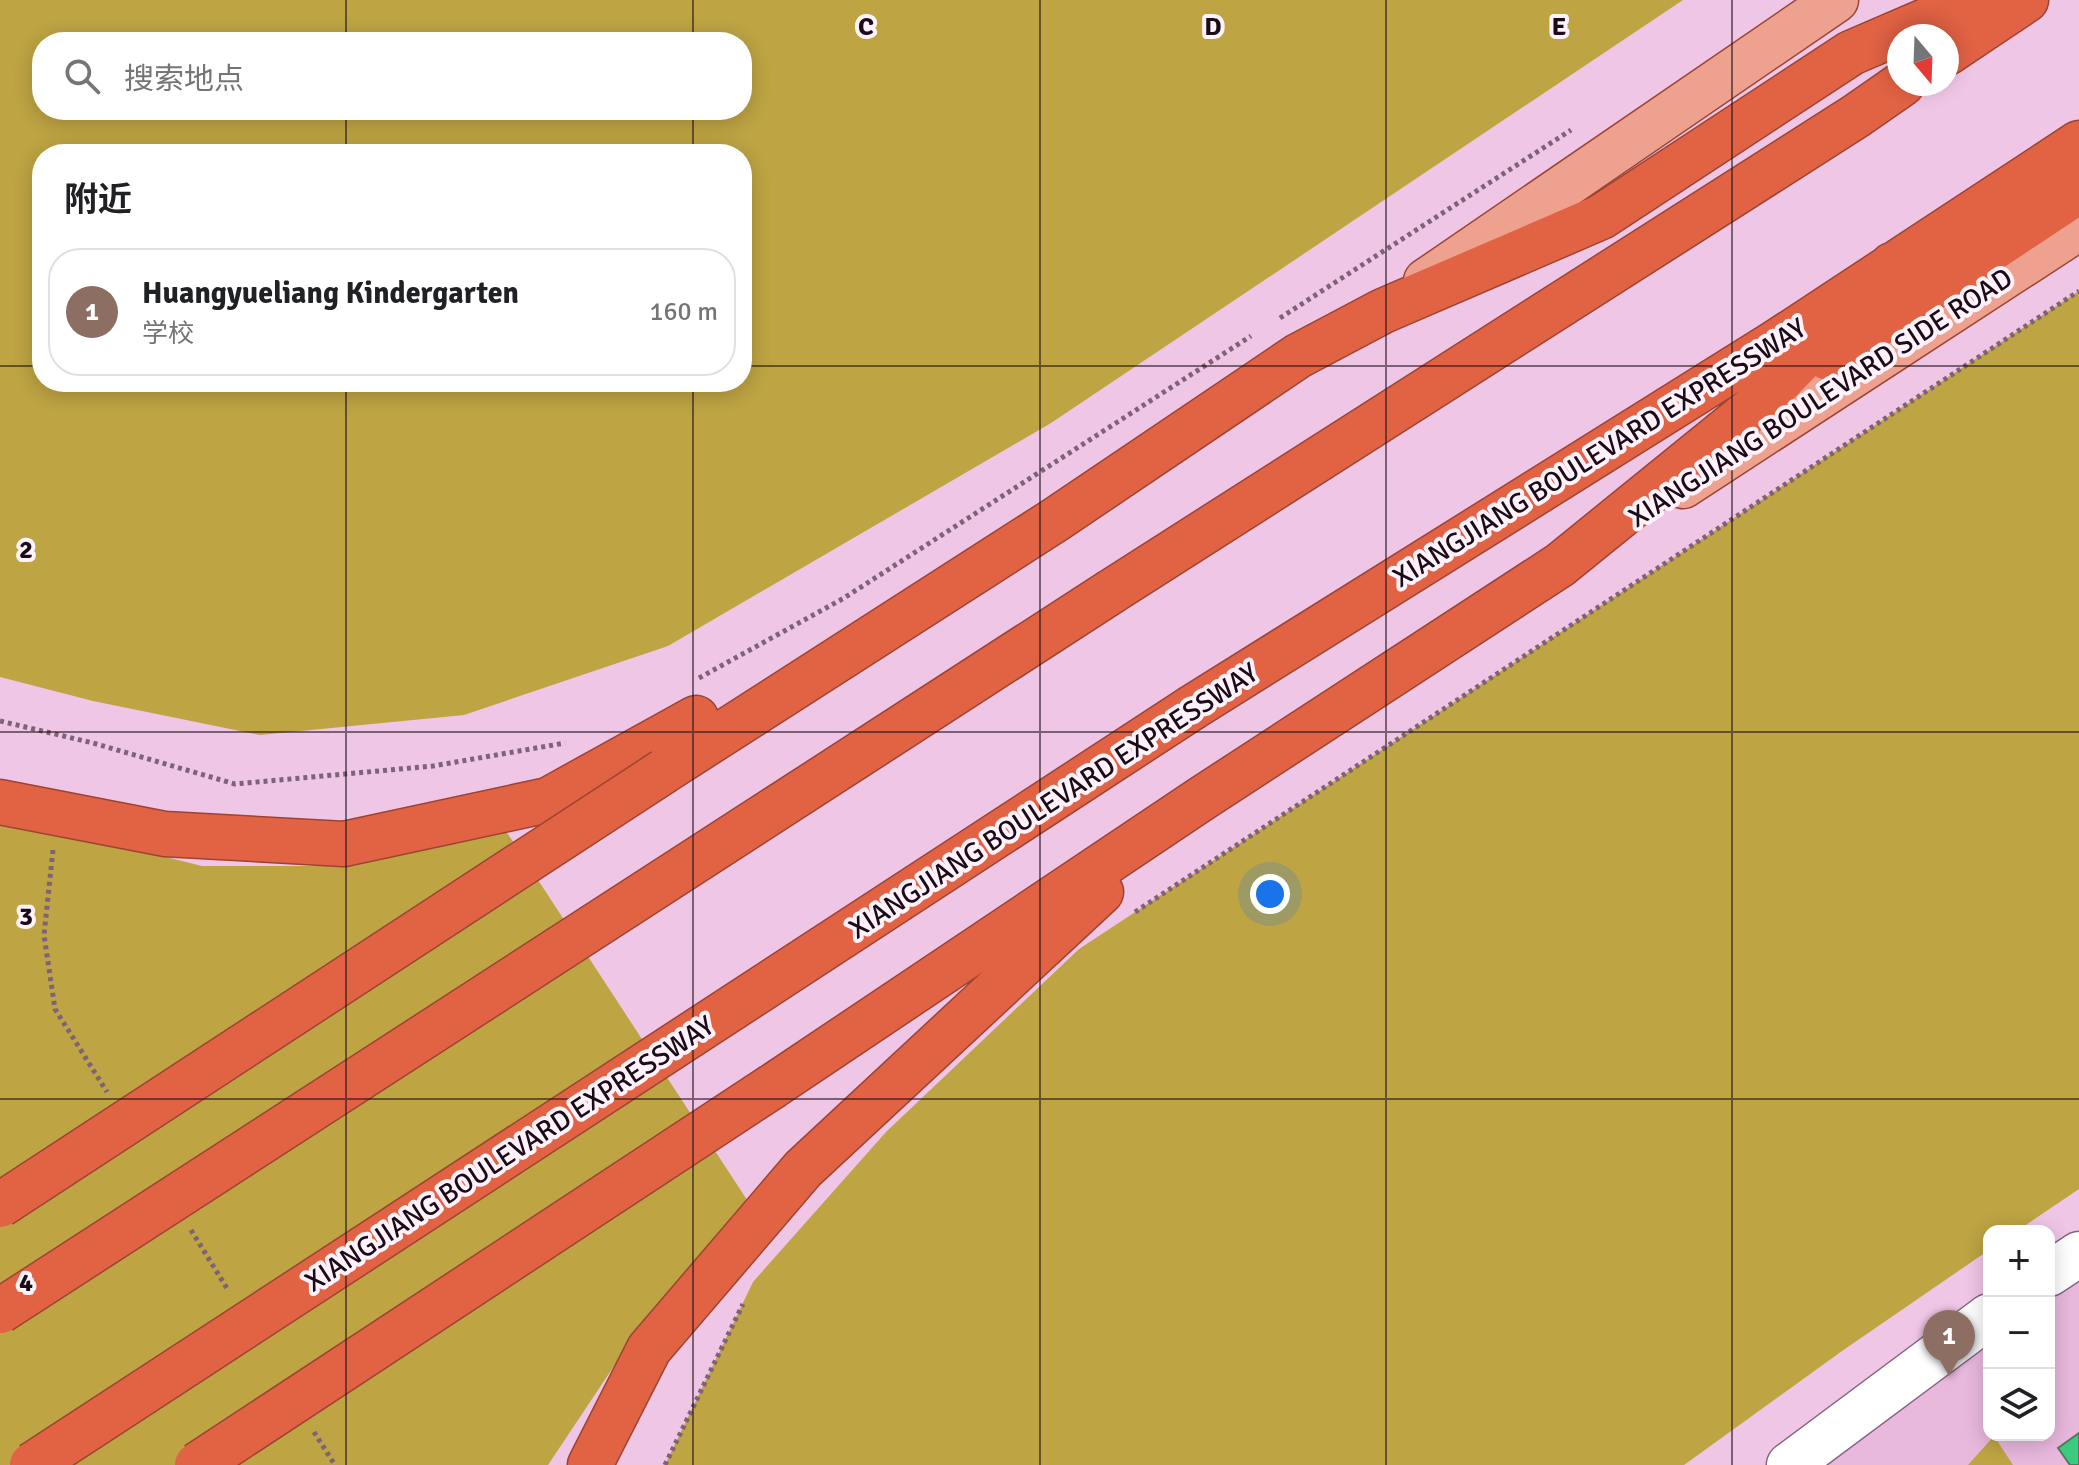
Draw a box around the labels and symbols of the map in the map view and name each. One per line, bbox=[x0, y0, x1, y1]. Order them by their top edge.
text: C bbox=[858, 11, 874, 43]
text: D bbox=[1204, 11, 1222, 43]
text: E bbox=[1552, 11, 1566, 43]
north arrow bbox=[1887, 24, 1959, 96]
street label: XIANGJIANG BOULEVARD SIDE ROAD bbox=[1622, 261, 2019, 535]
street label: XIANGJIANG BOULEVARD EXPRESSWAY bbox=[1387, 311, 1813, 595]
text: 2 bbox=[19, 534, 33, 566]
street label: XIANGJIANG BOULEVARD EXPRESSWAY bbox=[843, 656, 1265, 946]
your location bbox=[1250, 874, 1290, 914]
text: 3 bbox=[19, 901, 33, 933]
street label: XIANGJIANG BOULEVARD EXPRESSWAY bbox=[299, 1009, 721, 1299]
text: 4 bbox=[19, 1267, 33, 1299]
pin: 1 bbox=[1923, 1310, 1975, 1376]

